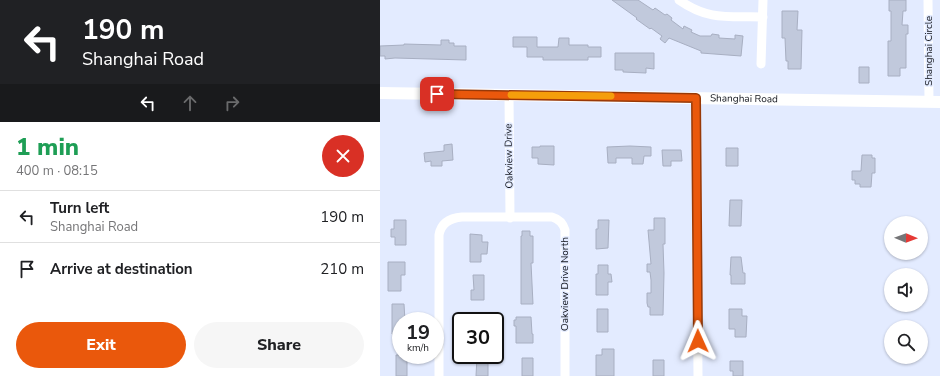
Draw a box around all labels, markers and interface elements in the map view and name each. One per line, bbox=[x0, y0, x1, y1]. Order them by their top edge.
text: 190 m bbox=[82, 11, 165, 49]
icon: left bbox=[16, 16, 68, 68]
street label: Shanghai Circle bbox=[922, 16, 936, 86]
text: Shanghai Road bbox=[82, 47, 204, 71]
pin bbox=[420, 77, 454, 111]
icon: arrive bbox=[426, 83, 448, 105]
street label: Shanghai Road bbox=[710, 91, 778, 106]
icon: left bbox=[137, 92, 159, 114]
icon: ahead bbox=[179, 92, 201, 114]
icon: right bbox=[221, 92, 243, 114]
street label: Oakview Drive bbox=[501, 123, 517, 189]
text: 1 min bbox=[16, 131, 79, 163]
button: close bbox=[322, 135, 364, 177]
text: 400 m · 08:15 bbox=[16, 162, 98, 180]
text: Turn left bbox=[50, 198, 109, 218]
icon: left bbox=[16, 206, 38, 228]
text: 190 m bbox=[320, 207, 364, 227]
north arrow bbox=[884, 216, 928, 260]
map controls bbox=[884, 216, 928, 364]
text: Shanghai Road bbox=[50, 218, 138, 236]
street label: Oakview Drive North bbox=[558, 237, 572, 331]
icon: arrive bbox=[16, 258, 38, 280]
text: Arrive at destination bbox=[50, 259, 193, 279]
text: 210 m bbox=[320, 259, 364, 279]
button: sound bbox=[884, 268, 928, 312]
speed limit sign: 30 bbox=[452, 312, 504, 364]
text: 19 bbox=[406, 319, 430, 346]
position arrow bbox=[677, 320, 719, 362]
button: search bbox=[884, 320, 928, 364]
button: Exit bbox=[16, 322, 186, 368]
button: Share bbox=[194, 322, 364, 368]
text: km/h bbox=[407, 341, 429, 355]

